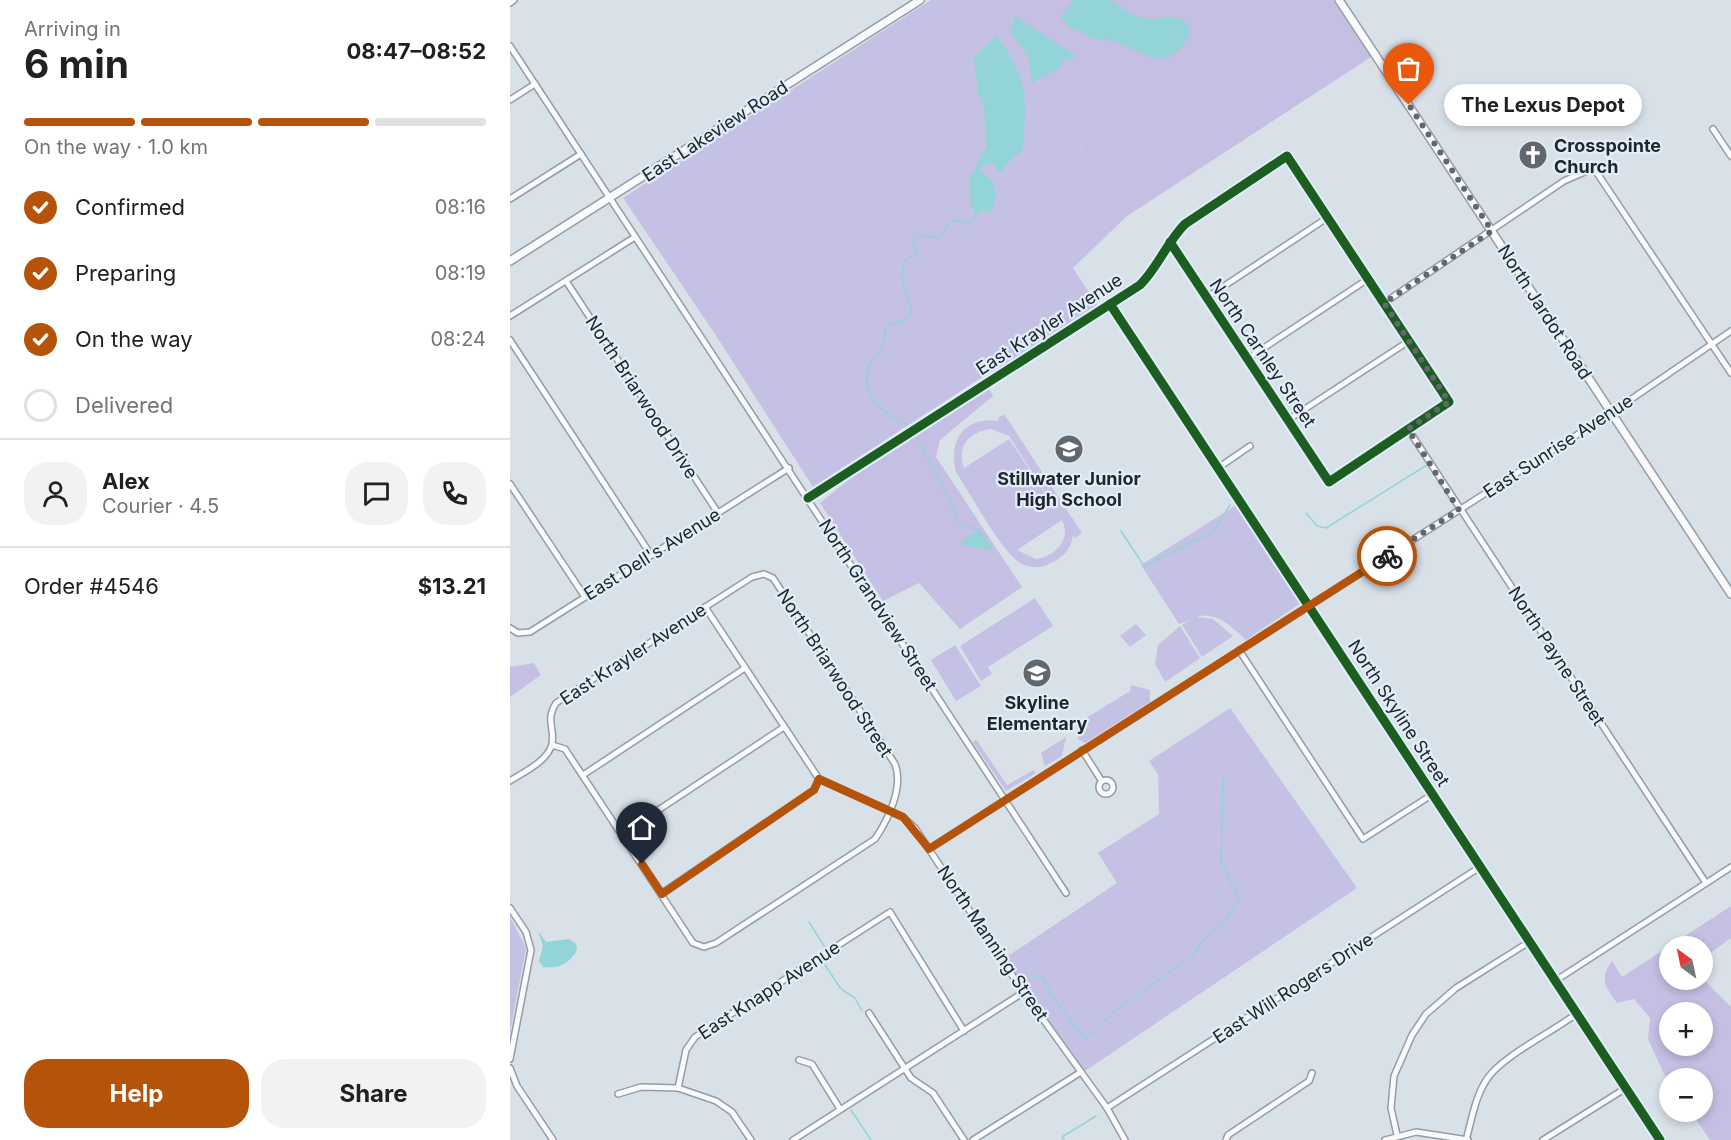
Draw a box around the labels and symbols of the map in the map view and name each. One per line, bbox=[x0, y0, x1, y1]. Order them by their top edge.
pin bbox=[1383, 43, 1434, 105]
street label: East Lakeview Road bbox=[638, 76, 792, 186]
callout: The Lexus Depot bbox=[1445, 84, 1643, 126]
place label: Crosspointe Church bbox=[1554, 135, 1661, 177]
church icon: Crosspointe Church bbox=[1517, 139, 1549, 171]
street label: North Jardot Road bbox=[1494, 241, 1596, 383]
street label: East Krayler Avenue bbox=[972, 269, 1126, 379]
street label: North Carnley Street bbox=[1206, 275, 1321, 431]
street label: North Briarwood Drive bbox=[581, 312, 703, 482]
street label: East Sunrise Avenue bbox=[1479, 390, 1637, 502]
school or university icon: Stillwater Junior High School bbox=[1053, 433, 1085, 465]
place label: Stillwater Junior High School bbox=[997, 468, 1141, 510]
street label: East Dell's Avenue bbox=[580, 504, 724, 604]
street label: North Grandview Street bbox=[815, 515, 941, 695]
courier bbox=[1357, 526, 1417, 586]
street label: North Payne Street bbox=[1504, 583, 1610, 730]
street label: North Briarwood Street bbox=[773, 585, 897, 761]
street label: East Krayler Avenue bbox=[556, 599, 710, 709]
street label: North Skyline Street bbox=[1344, 636, 1454, 790]
school or university icon: Skyline Elementary bbox=[1021, 657, 1053, 689]
place label: Skyline Elementary bbox=[987, 692, 1087, 734]
pin bbox=[616, 802, 667, 864]
street label: North Manning Street bbox=[933, 861, 1053, 1025]
street label: East Will Rogers Drive bbox=[1209, 928, 1377, 1048]
street label: East Knapp Avenue bbox=[694, 936, 844, 1044]
north arrow bbox=[1659, 936, 1713, 990]

